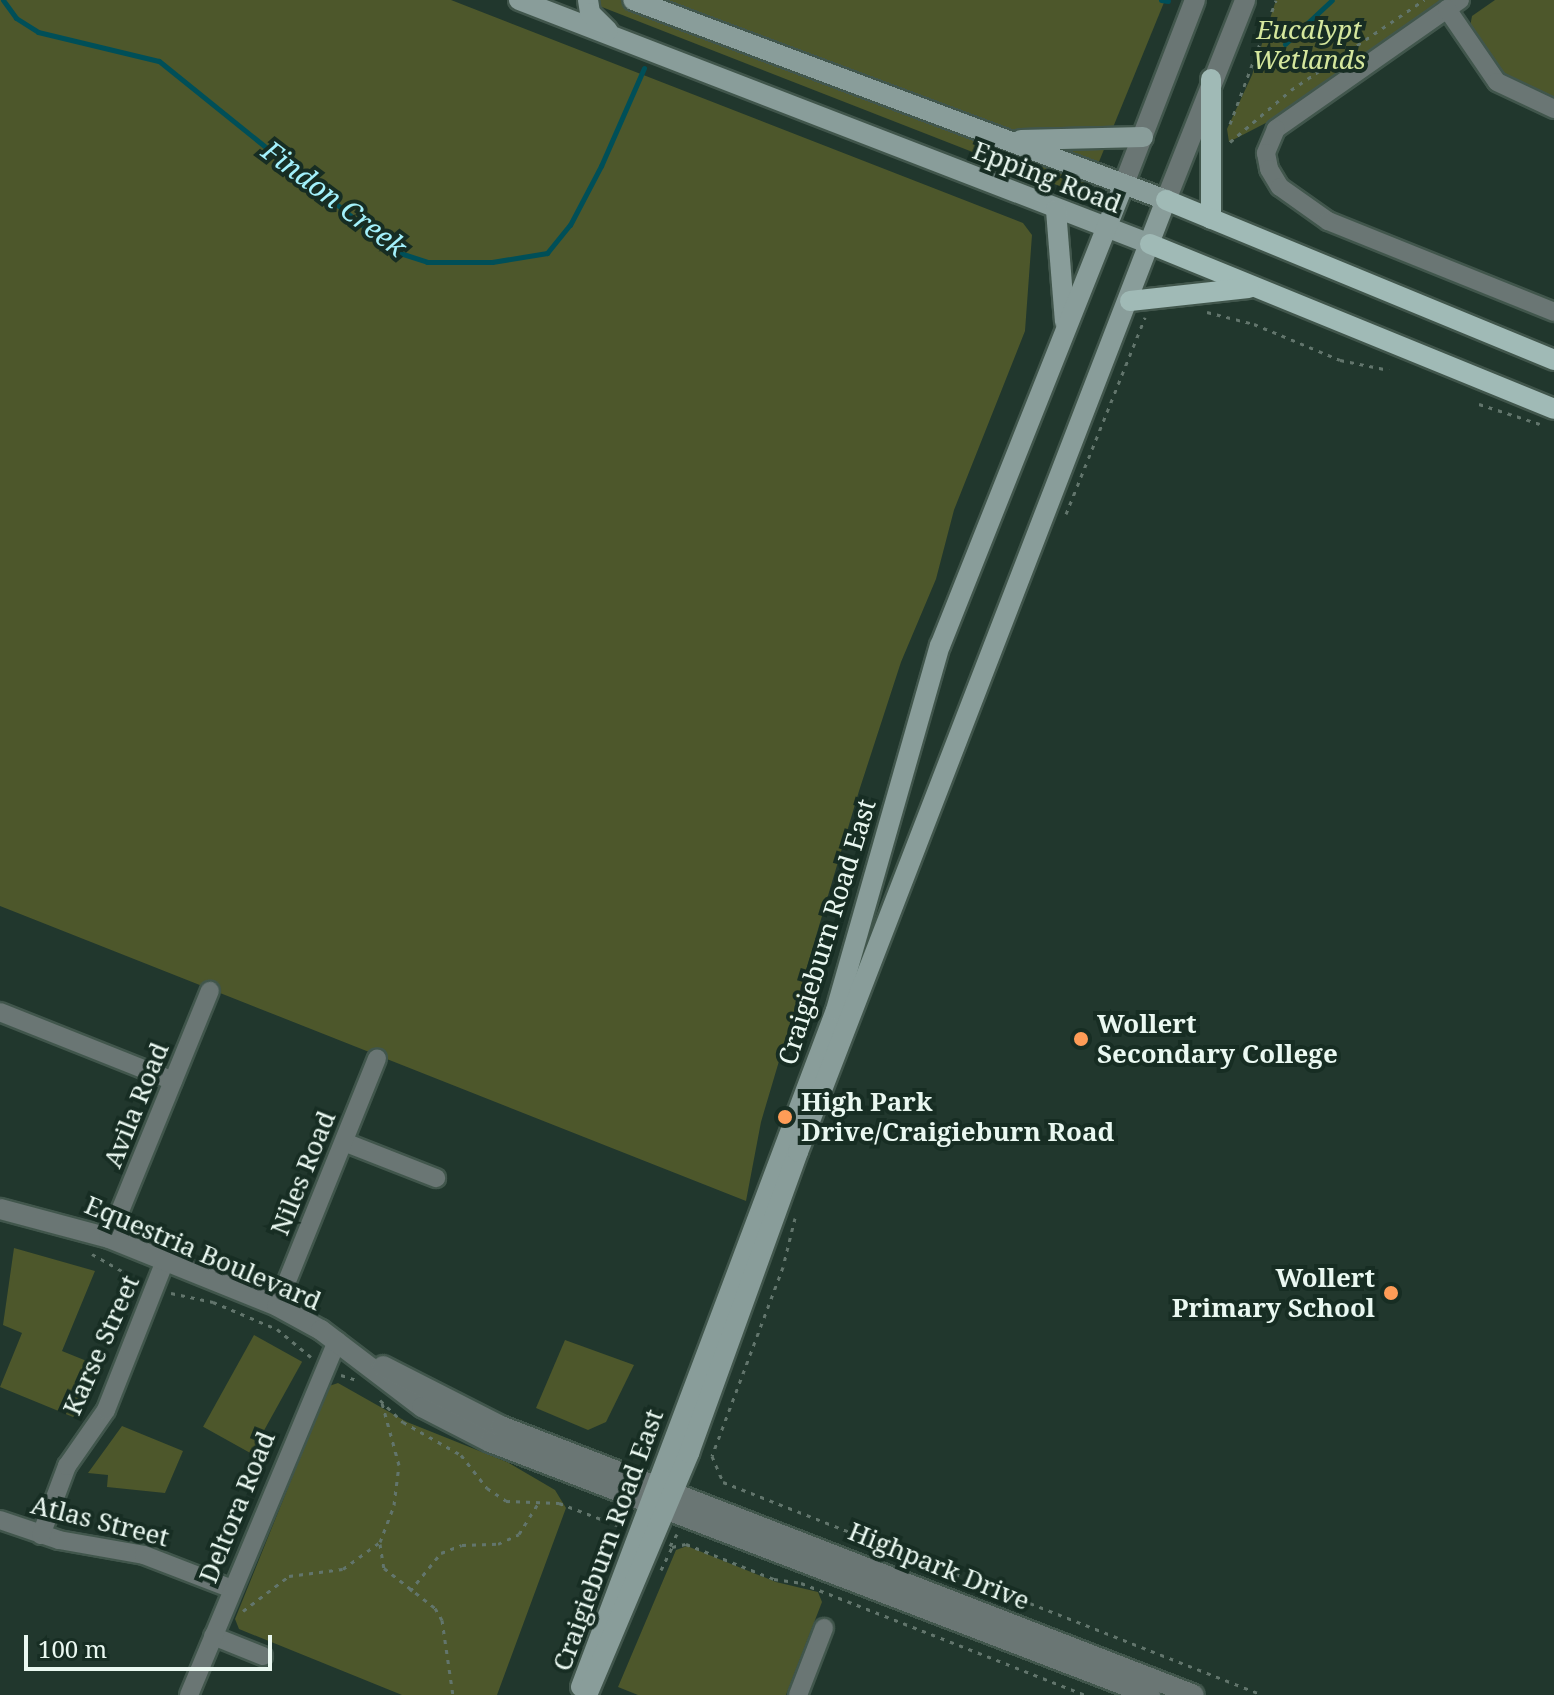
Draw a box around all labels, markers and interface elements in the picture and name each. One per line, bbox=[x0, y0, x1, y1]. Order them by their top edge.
park label: Eucalypt Wetlands bbox=[1252, 14, 1366, 76]
water label: Findon Creek bbox=[256, 133, 414, 263]
street label: Epping Road bbox=[968, 134, 1126, 220]
street label: Craigieburn Road East bbox=[772, 795, 882, 1069]
place label: Wollert Secondary College bbox=[1097, 1008, 1338, 1070]
marker: Wollert Secondary College bbox=[1072, 1030, 1090, 1048]
street label: Avila Road bbox=[97, 1038, 175, 1172]
place label: High Park Drive/Craigieburn Road bbox=[801, 1086, 1114, 1148]
street label: Niles Road bbox=[264, 1106, 342, 1240]
marker: High Park Drive/Craigieburn Road bbox=[776, 1108, 794, 1126]
street label: Equestria Boulevard bbox=[80, 1189, 326, 1317]
place label: Wollert Primary School bbox=[1172, 1262, 1375, 1324]
street label: Karse Street bbox=[56, 1270, 146, 1420]
marker: Wollert Primary School bbox=[1382, 1284, 1400, 1302]
street label: Craigieburn Road East bbox=[546, 1405, 670, 1675]
street label: Deltora Road bbox=[192, 1427, 282, 1587]
street label: Atlas Street bbox=[28, 1489, 172, 1553]
street label: Highpark Drive bbox=[844, 1515, 1034, 1617]
scale bar bbox=[28, 1619, 276, 1669]
text: 100 m bbox=[38, 1632, 107, 1665]

